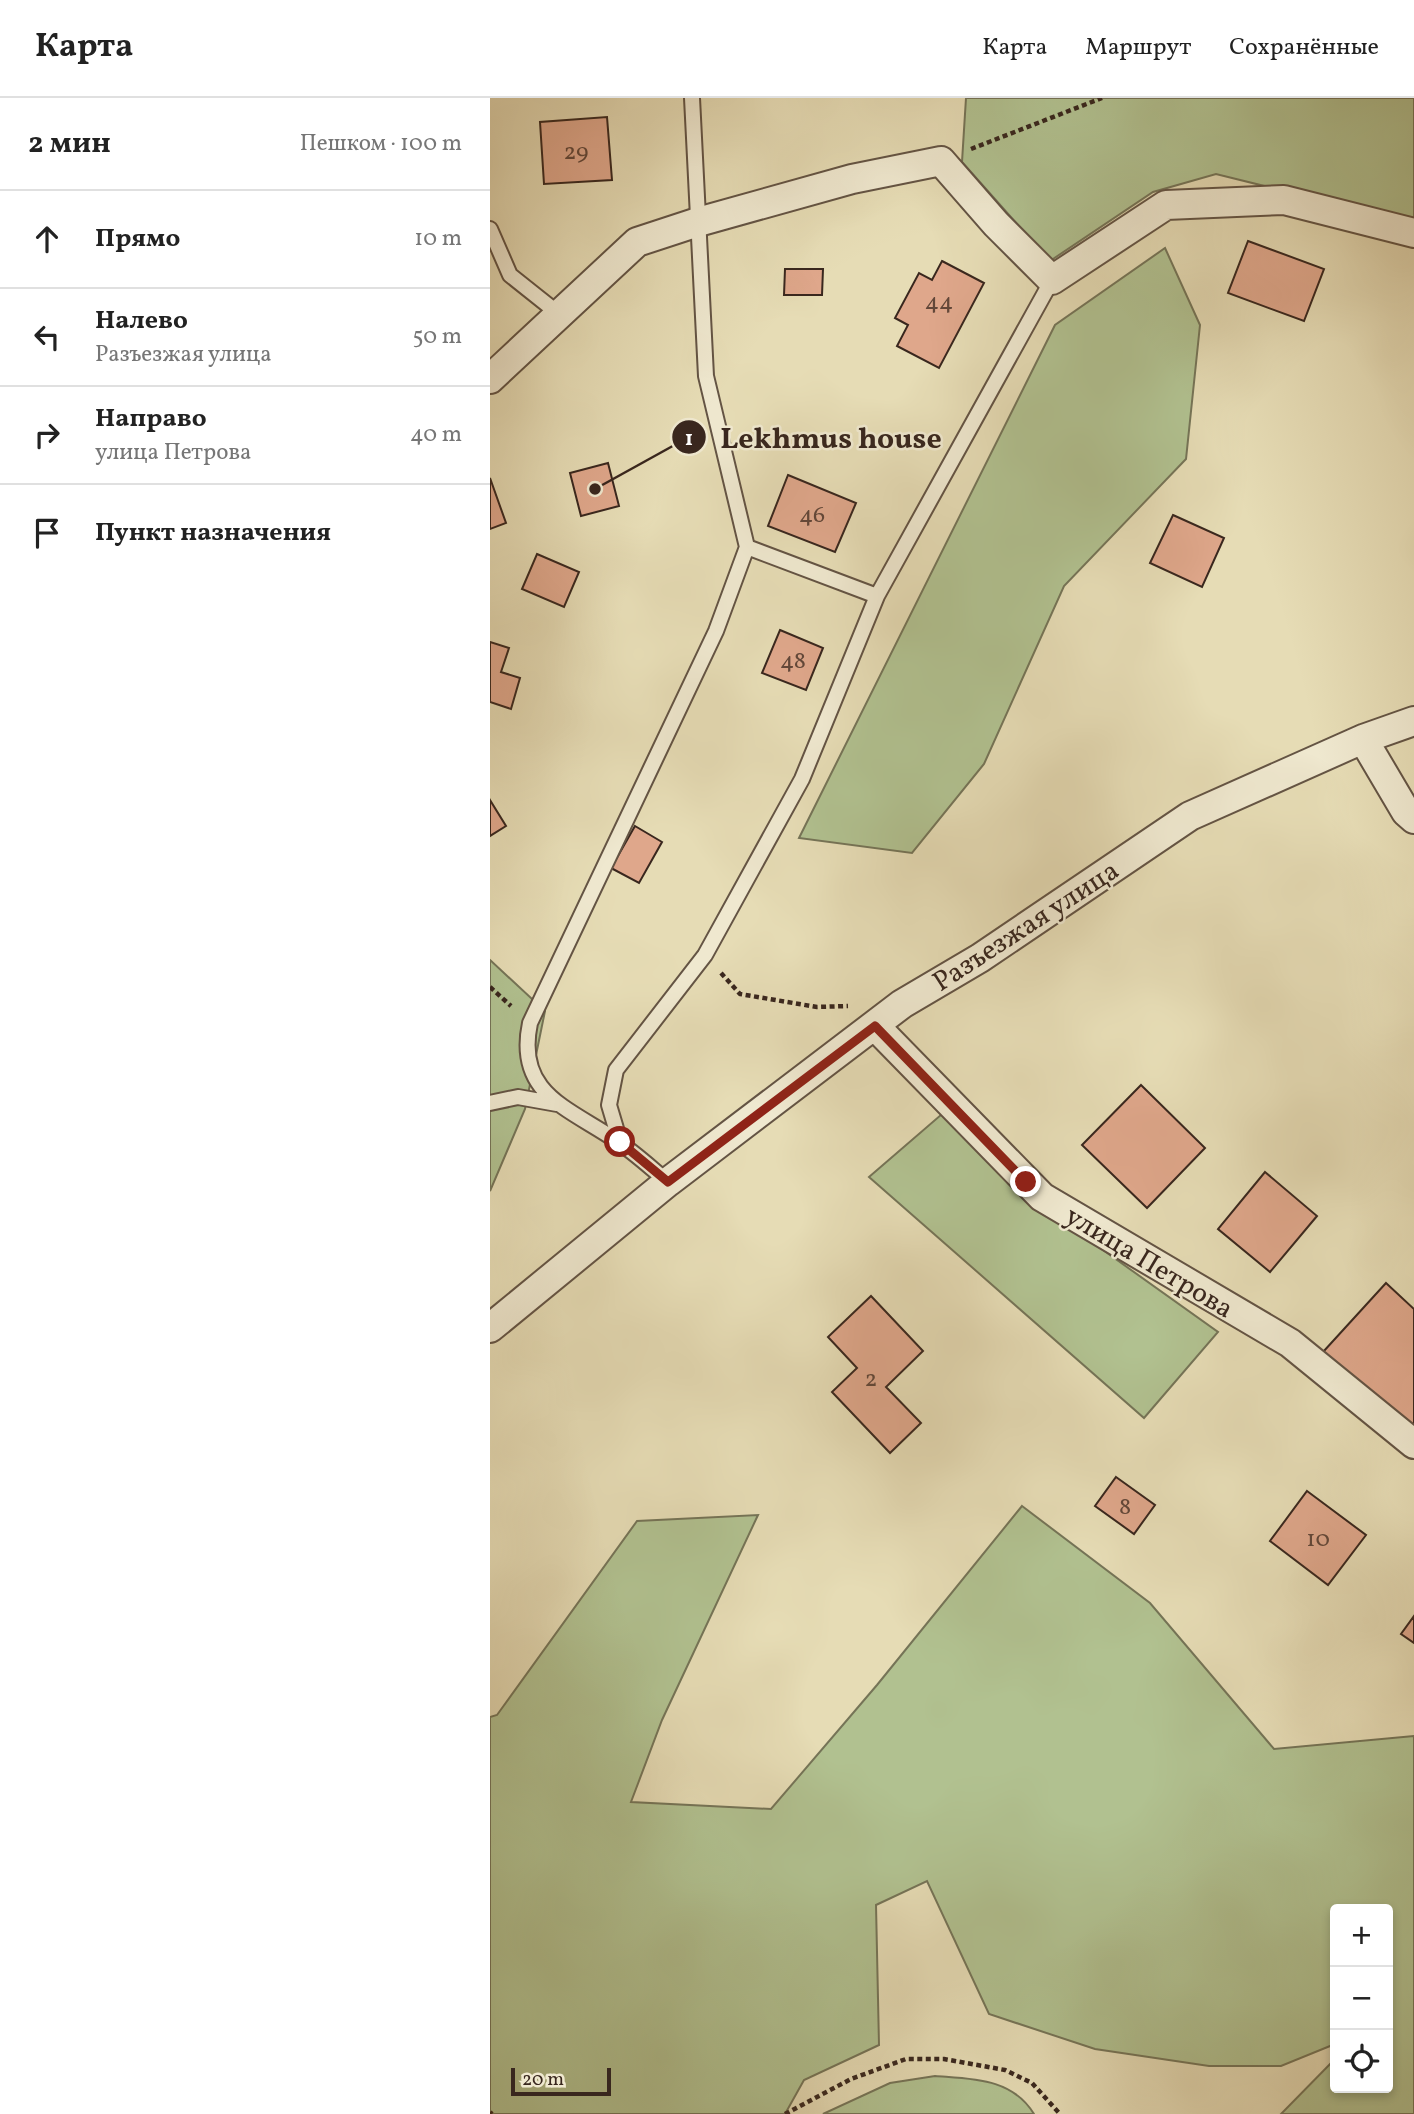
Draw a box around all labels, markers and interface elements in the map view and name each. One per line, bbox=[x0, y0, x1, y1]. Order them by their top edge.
text: Карта bbox=[35, 25, 133, 71]
text: Карта bbox=[982, 31, 1047, 65]
text: Маршрут bbox=[1085, 31, 1191, 65]
text: Сохранённые bbox=[1229, 31, 1379, 65]
text: 2 мин bbox=[28, 123, 111, 165]
text: Пешком · 100 m bbox=[300, 128, 462, 160]
house number: 29 bbox=[563, 136, 589, 170]
icon: ahead bbox=[28, 220, 66, 258]
text: Прямо bbox=[95, 221, 180, 257]
text: 10 m bbox=[414, 223, 462, 255]
house number: 44 bbox=[925, 286, 953, 320]
text: Налево bbox=[95, 303, 188, 339]
icon: left bbox=[28, 318, 66, 356]
text: 50 m bbox=[413, 321, 462, 353]
text: Разъезжая улица bbox=[95, 339, 272, 371]
text: Направо bbox=[95, 401, 207, 437]
callout: Lekhmus house bbox=[671, 412, 956, 463]
icon: right bbox=[28, 416, 66, 454]
text: 40 m bbox=[410, 419, 462, 451]
text: Lekhmus house bbox=[720, 419, 942, 461]
text: 1 bbox=[685, 425, 693, 454]
text: улица Петрова bbox=[95, 437, 252, 469]
house number: 46 bbox=[799, 499, 825, 533]
icon: arrive bbox=[28, 514, 66, 552]
text: Пункт назначения bbox=[95, 515, 331, 551]
house number: 48 bbox=[780, 645, 806, 679]
street label: Разъезжая улица bbox=[925, 852, 1127, 1002]
route start bbox=[604, 1126, 635, 1157]
route end bbox=[1010, 1166, 1041, 1197]
street label: улица Петрова bbox=[1057, 1197, 1240, 1329]
house number: 2 bbox=[865, 1363, 877, 1397]
house number: 8 bbox=[1119, 1491, 1131, 1525]
house number: 10 bbox=[1306, 1523, 1330, 1557]
map controls bbox=[1330, 1904, 1393, 2093]
button: + bbox=[1330, 1904, 1393, 1967]
button: − bbox=[1330, 1967, 1393, 2030]
button: locate bbox=[1330, 2030, 1393, 2093]
scale bar bbox=[511, 2065, 611, 2097]
text: 20 m bbox=[522, 2067, 564, 2093]

